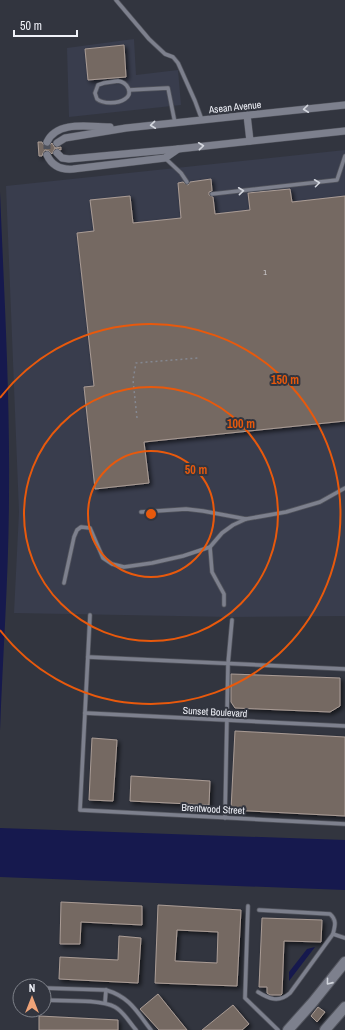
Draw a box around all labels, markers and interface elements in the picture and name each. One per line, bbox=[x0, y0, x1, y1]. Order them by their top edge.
scale bar bbox=[14, 12, 77, 38]
text: 50 m bbox=[20, 18, 42, 34]
street label: Asean Avenue bbox=[207, 98, 262, 116]
one-way arrow bbox=[303, 105, 309, 114]
one-way arrow bbox=[150, 121, 156, 130]
one-way arrow bbox=[198, 142, 204, 151]
one-way arrow bbox=[314, 179, 320, 188]
one-way arrow bbox=[238, 187, 244, 196]
house number: 1 bbox=[263, 267, 267, 277]
text: 150 m bbox=[271, 372, 299, 388]
text: 100 m bbox=[227, 416, 255, 432]
text: 50 m bbox=[185, 462, 207, 478]
centre of rings bbox=[144, 507, 158, 521]
street label: Sunset Boulevard bbox=[182, 704, 248, 720]
street label: Brentwood Street bbox=[181, 801, 246, 817]
one-way arrow bbox=[327, 977, 334, 984]
north arrow bbox=[12, 978, 52, 1018]
text: N bbox=[29, 981, 35, 995]

